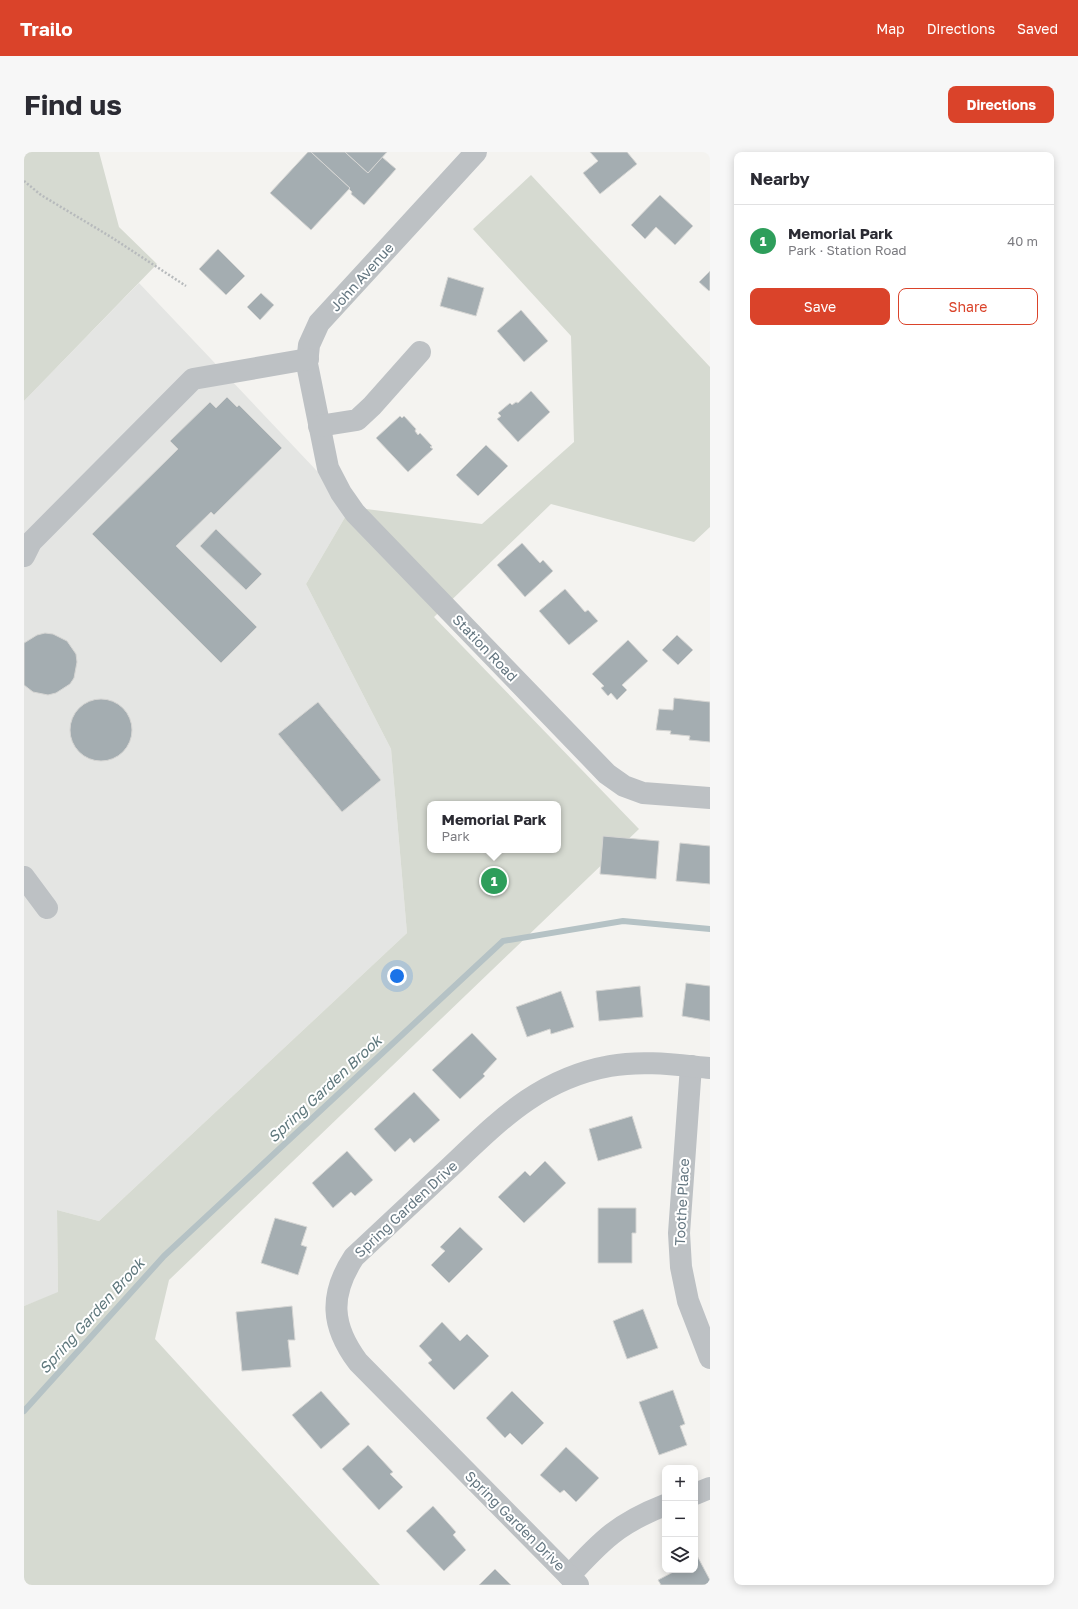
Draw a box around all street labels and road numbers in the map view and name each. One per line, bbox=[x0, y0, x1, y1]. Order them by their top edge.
street label: John Avenue bbox=[326, 239, 397, 314]
street label: Station Road bbox=[449, 611, 521, 685]
street label: Spring Garden Drive bbox=[351, 1157, 461, 1261]
street label: Toothe Place bbox=[671, 1158, 692, 1246]
street label: Spring Garden Drive bbox=[462, 1467, 569, 1574]

